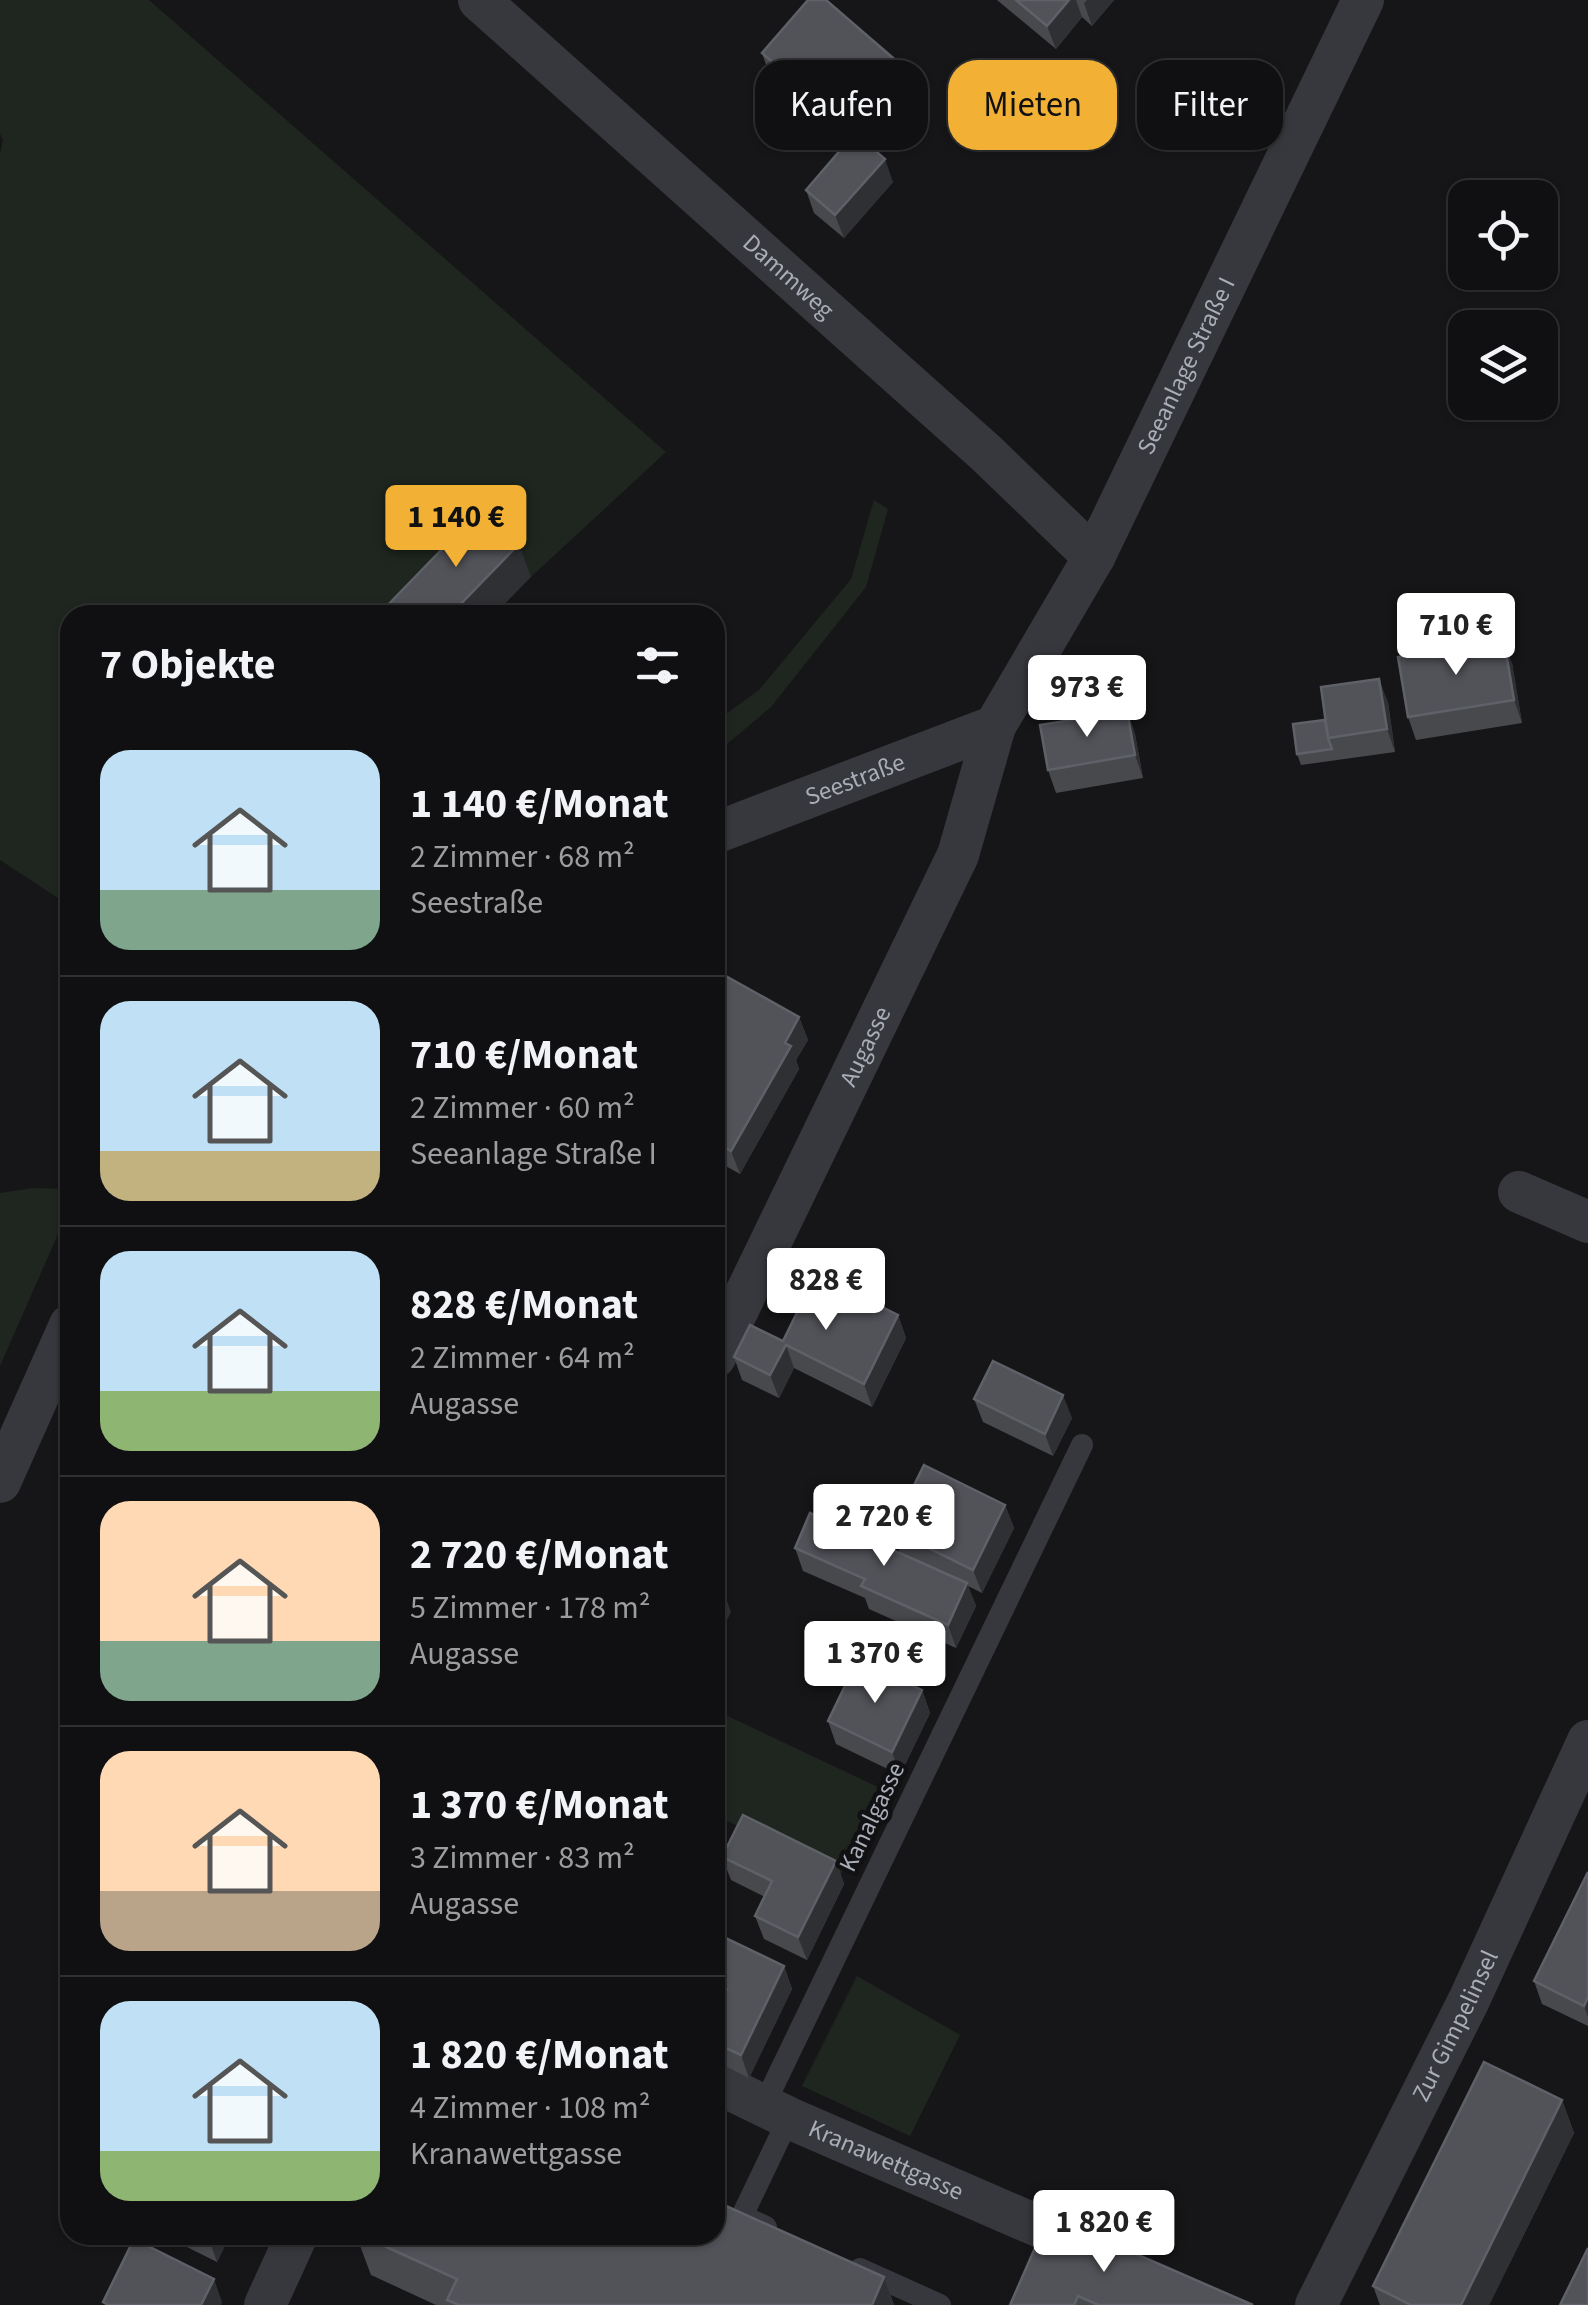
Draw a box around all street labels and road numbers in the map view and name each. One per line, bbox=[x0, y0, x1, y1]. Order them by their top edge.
street label: Dammweg bbox=[735, 226, 843, 328]
street label: Seeanlage Straße I bbox=[1128, 271, 1244, 461]
street label: Seestraße bbox=[800, 744, 910, 815]
street label: Augasse bbox=[831, 1000, 900, 1093]
street label: Kanalgasse bbox=[830, 1756, 914, 1878]
street label: Zur Gimpelinsel bbox=[1403, 1944, 1507, 2108]
street label: Kranawettgasse bbox=[803, 2111, 969, 2210]

